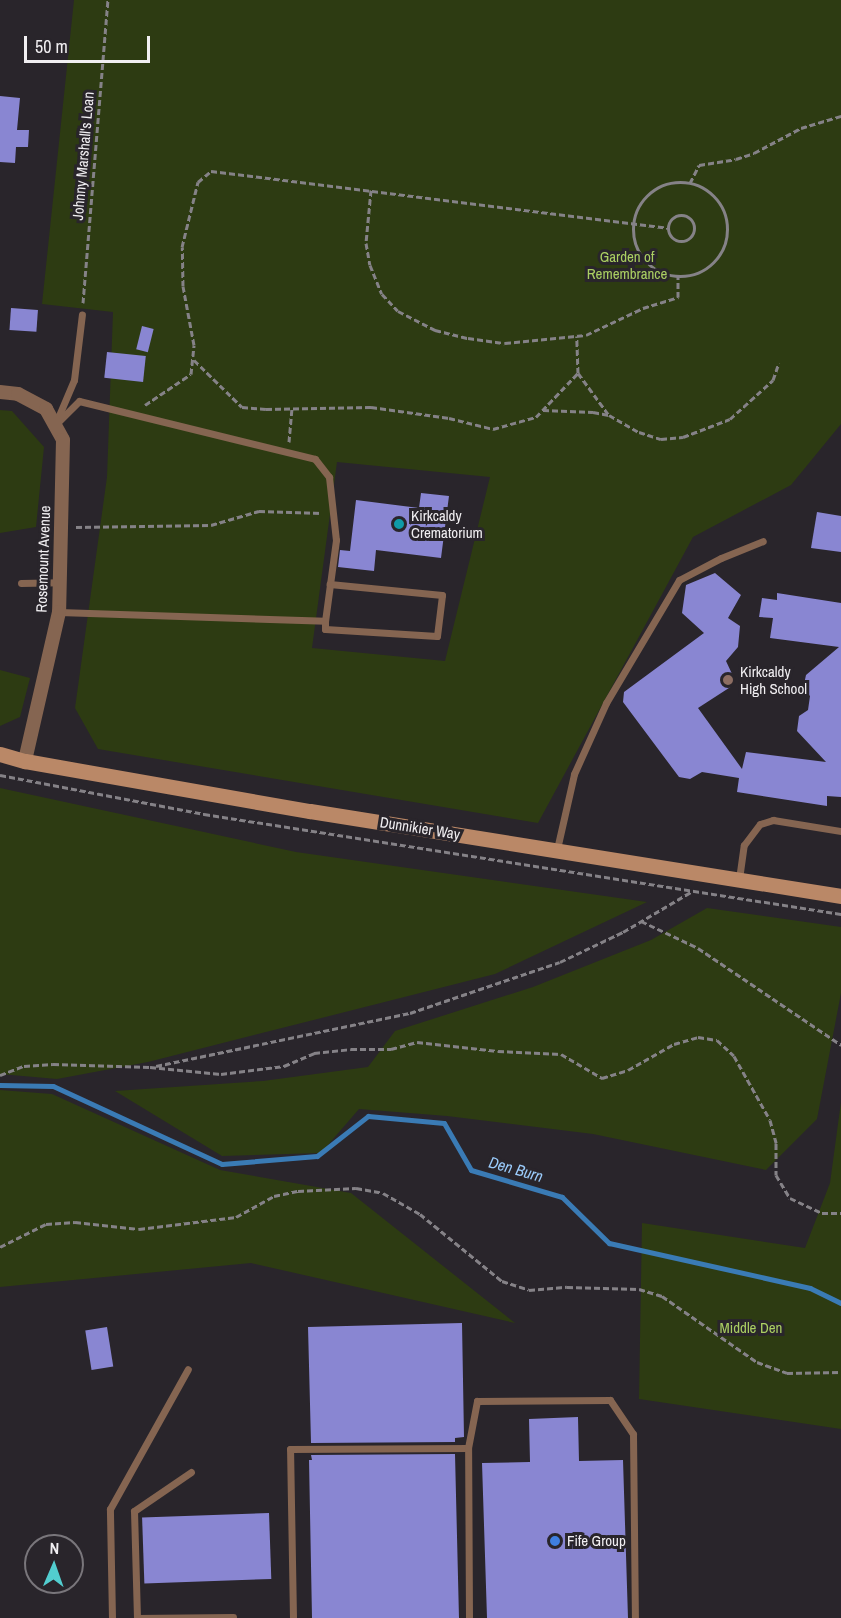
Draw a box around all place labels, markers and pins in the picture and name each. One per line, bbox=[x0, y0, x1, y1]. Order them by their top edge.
place label: Kirkcaldy Crematorium bbox=[411, 506, 483, 541]
marker: Kirkcaldy Crematorium bbox=[392, 517, 406, 531]
place label: Kirkcaldy High School bbox=[740, 662, 807, 697]
marker: Kirkcaldy High School bbox=[721, 673, 735, 687]
place label: Fife Group bbox=[567, 1532, 626, 1550]
marker: Fife Group bbox=[548, 1534, 562, 1548]

